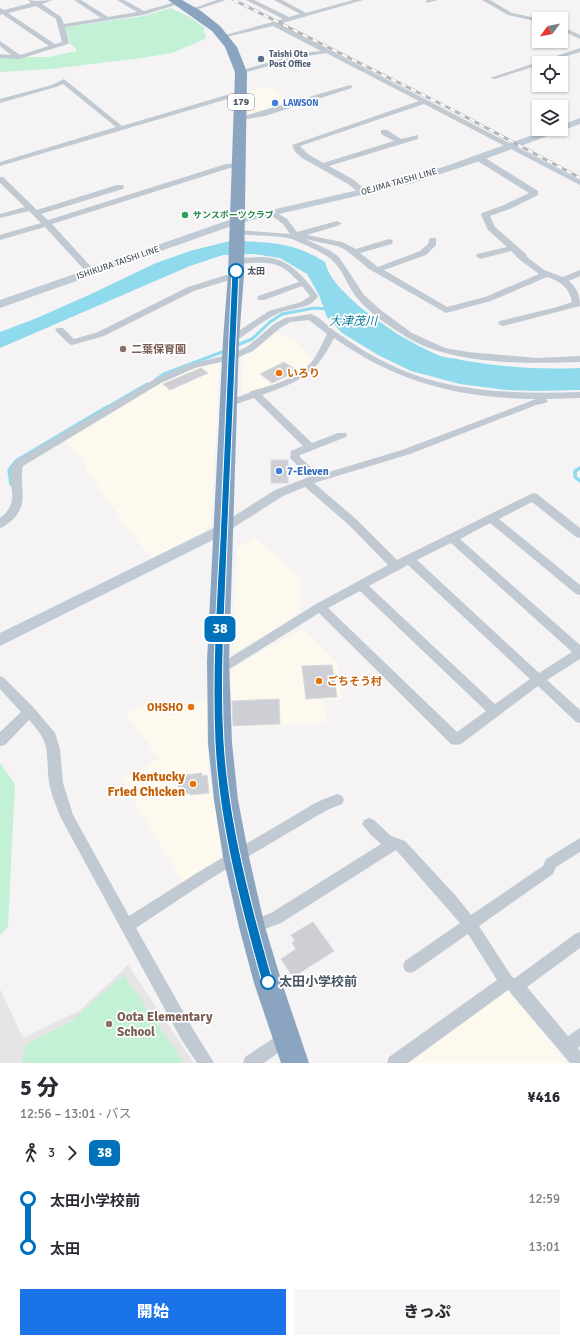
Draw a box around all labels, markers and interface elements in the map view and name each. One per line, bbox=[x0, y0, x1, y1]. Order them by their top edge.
north arrow bbox=[532, 12, 568, 48]
map controls bbox=[532, 12, 568, 136]
place label: Taishi Ota Post Office bbox=[269, 49, 312, 70]
marker: Taishi Ota Post Office bbox=[256, 54, 266, 64]
button: locate bbox=[532, 56, 568, 92]
road number: 179 bbox=[228, 94, 254, 110]
marker: LAWSON bbox=[270, 98, 280, 108]
place label: LAWSON bbox=[283, 98, 318, 109]
button: layers bbox=[532, 100, 568, 136]
street label: OEJIMA TAISHI LINE bbox=[360, 166, 438, 198]
marker: サンスポーツクラブ bbox=[180, 210, 190, 220]
place label: サンスポーツクラブ bbox=[193, 210, 274, 221]
street label: ISHIKURA TAISHI LINE bbox=[75, 244, 161, 282]
marker: 太田 bbox=[228, 263, 244, 279]
place label: 太田 bbox=[247, 266, 265, 277]
water label: 大津茂川 bbox=[329, 314, 379, 329]
place label: 二葉保育園 bbox=[131, 343, 186, 356]
marker: 二葉保育園 bbox=[118, 344, 128, 354]
place label: いろり bbox=[287, 367, 320, 380]
marker: いろり bbox=[274, 368, 284, 378]
place label: 7-Eleven bbox=[287, 465, 329, 478]
marker: 7-Eleven bbox=[274, 466, 284, 476]
line badge: 38 bbox=[202, 616, 238, 642]
text: 38 bbox=[212, 620, 228, 637]
place label: ごちそう村 bbox=[327, 675, 382, 688]
marker: ごちそう村 bbox=[314, 676, 324, 686]
place label: OHSHO bbox=[147, 701, 183, 714]
marker: OHSHO bbox=[186, 702, 196, 712]
place label: Kentucky Fried Chicken bbox=[108, 769, 186, 800]
marker: Kentucky Fried Chicken bbox=[188, 779, 198, 789]
marker: 太田小学校前 bbox=[260, 974, 276, 990]
place label: 太田小学校前 bbox=[279, 974, 357, 990]
place label: Oota Elementary School bbox=[117, 1009, 213, 1040]
marker: Oota Elementary School bbox=[104, 1019, 114, 1029]
text: 5 分 bbox=[20, 1074, 59, 1101]
text: ¥416 bbox=[528, 1088, 560, 1106]
text: 12:56 – 13:01 · バス bbox=[20, 1106, 131, 1122]
icon: walk bbox=[20, 1142, 42, 1164]
icon: forward bbox=[61, 1142, 83, 1164]
text: 38 bbox=[97, 1144, 112, 1161]
text: 3 bbox=[48, 1145, 55, 1161]
text: 12:59 bbox=[528, 1191, 560, 1207]
text: 太田小学校前 bbox=[50, 1192, 140, 1210]
text: 13:01 bbox=[528, 1239, 560, 1255]
text: 太田 bbox=[50, 1240, 80, 1258]
button: 開始 bbox=[20, 1289, 286, 1335]
button: きっぷ bbox=[294, 1289, 560, 1335]

